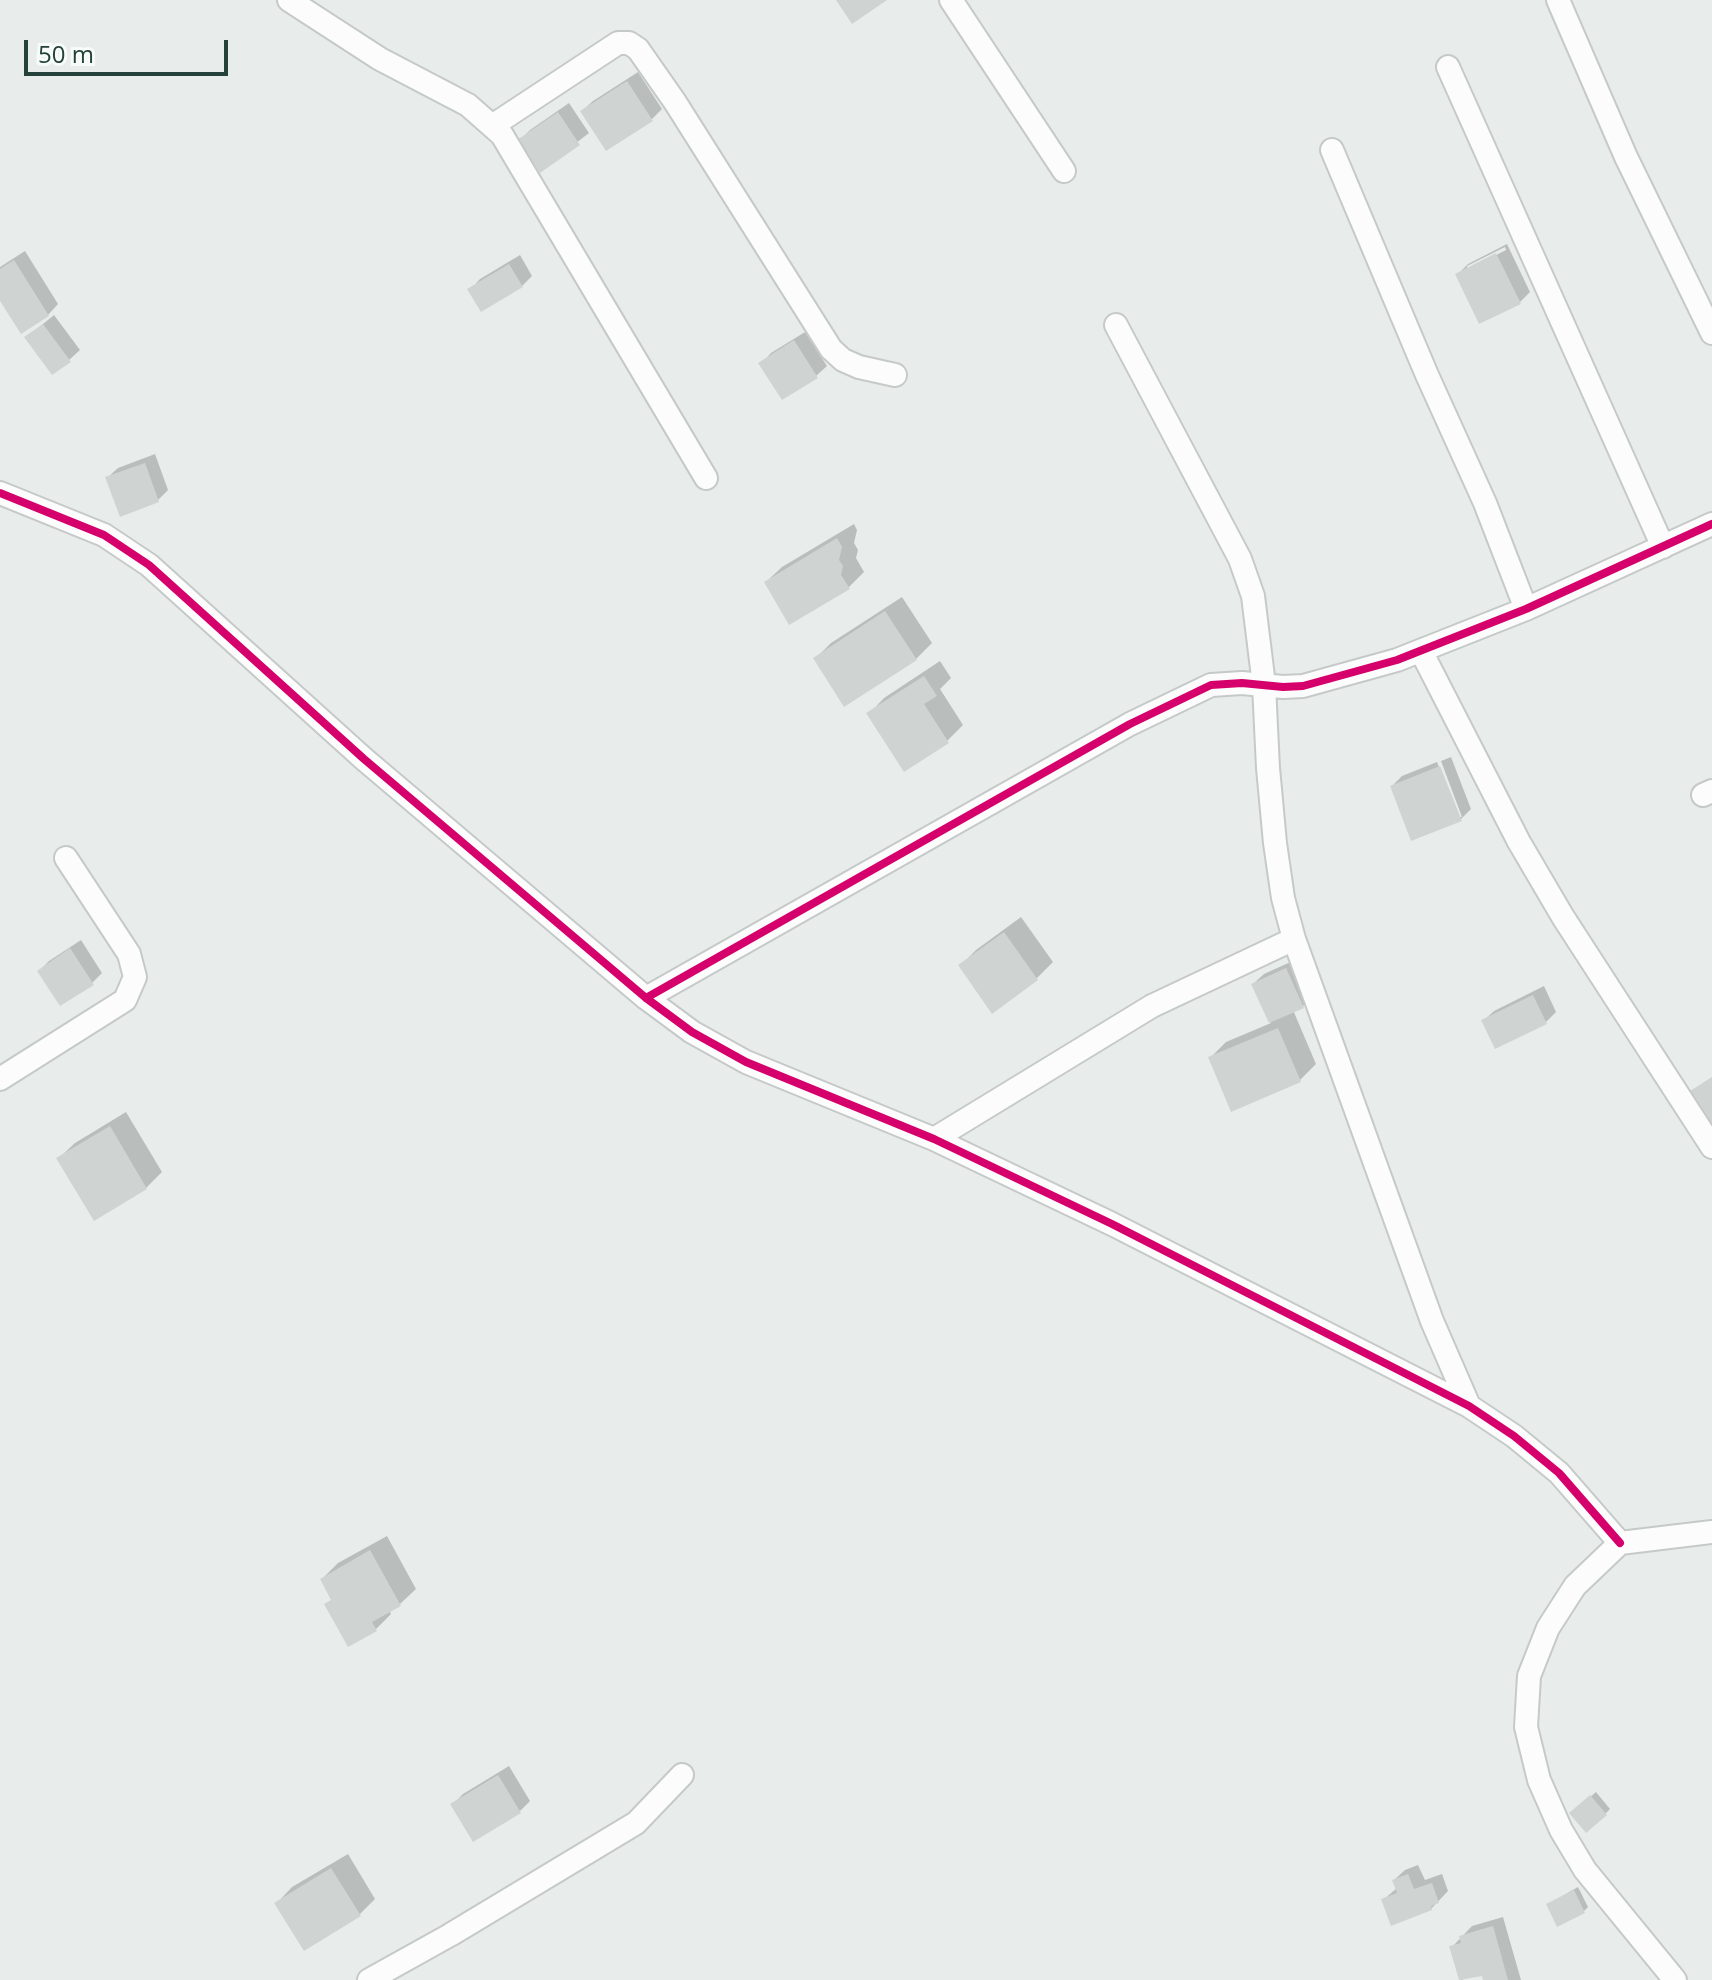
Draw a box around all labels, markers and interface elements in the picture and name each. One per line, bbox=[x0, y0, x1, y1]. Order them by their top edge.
scale bar bbox=[28, 24, 232, 74]
text: 50 m bbox=[38, 37, 94, 70]

